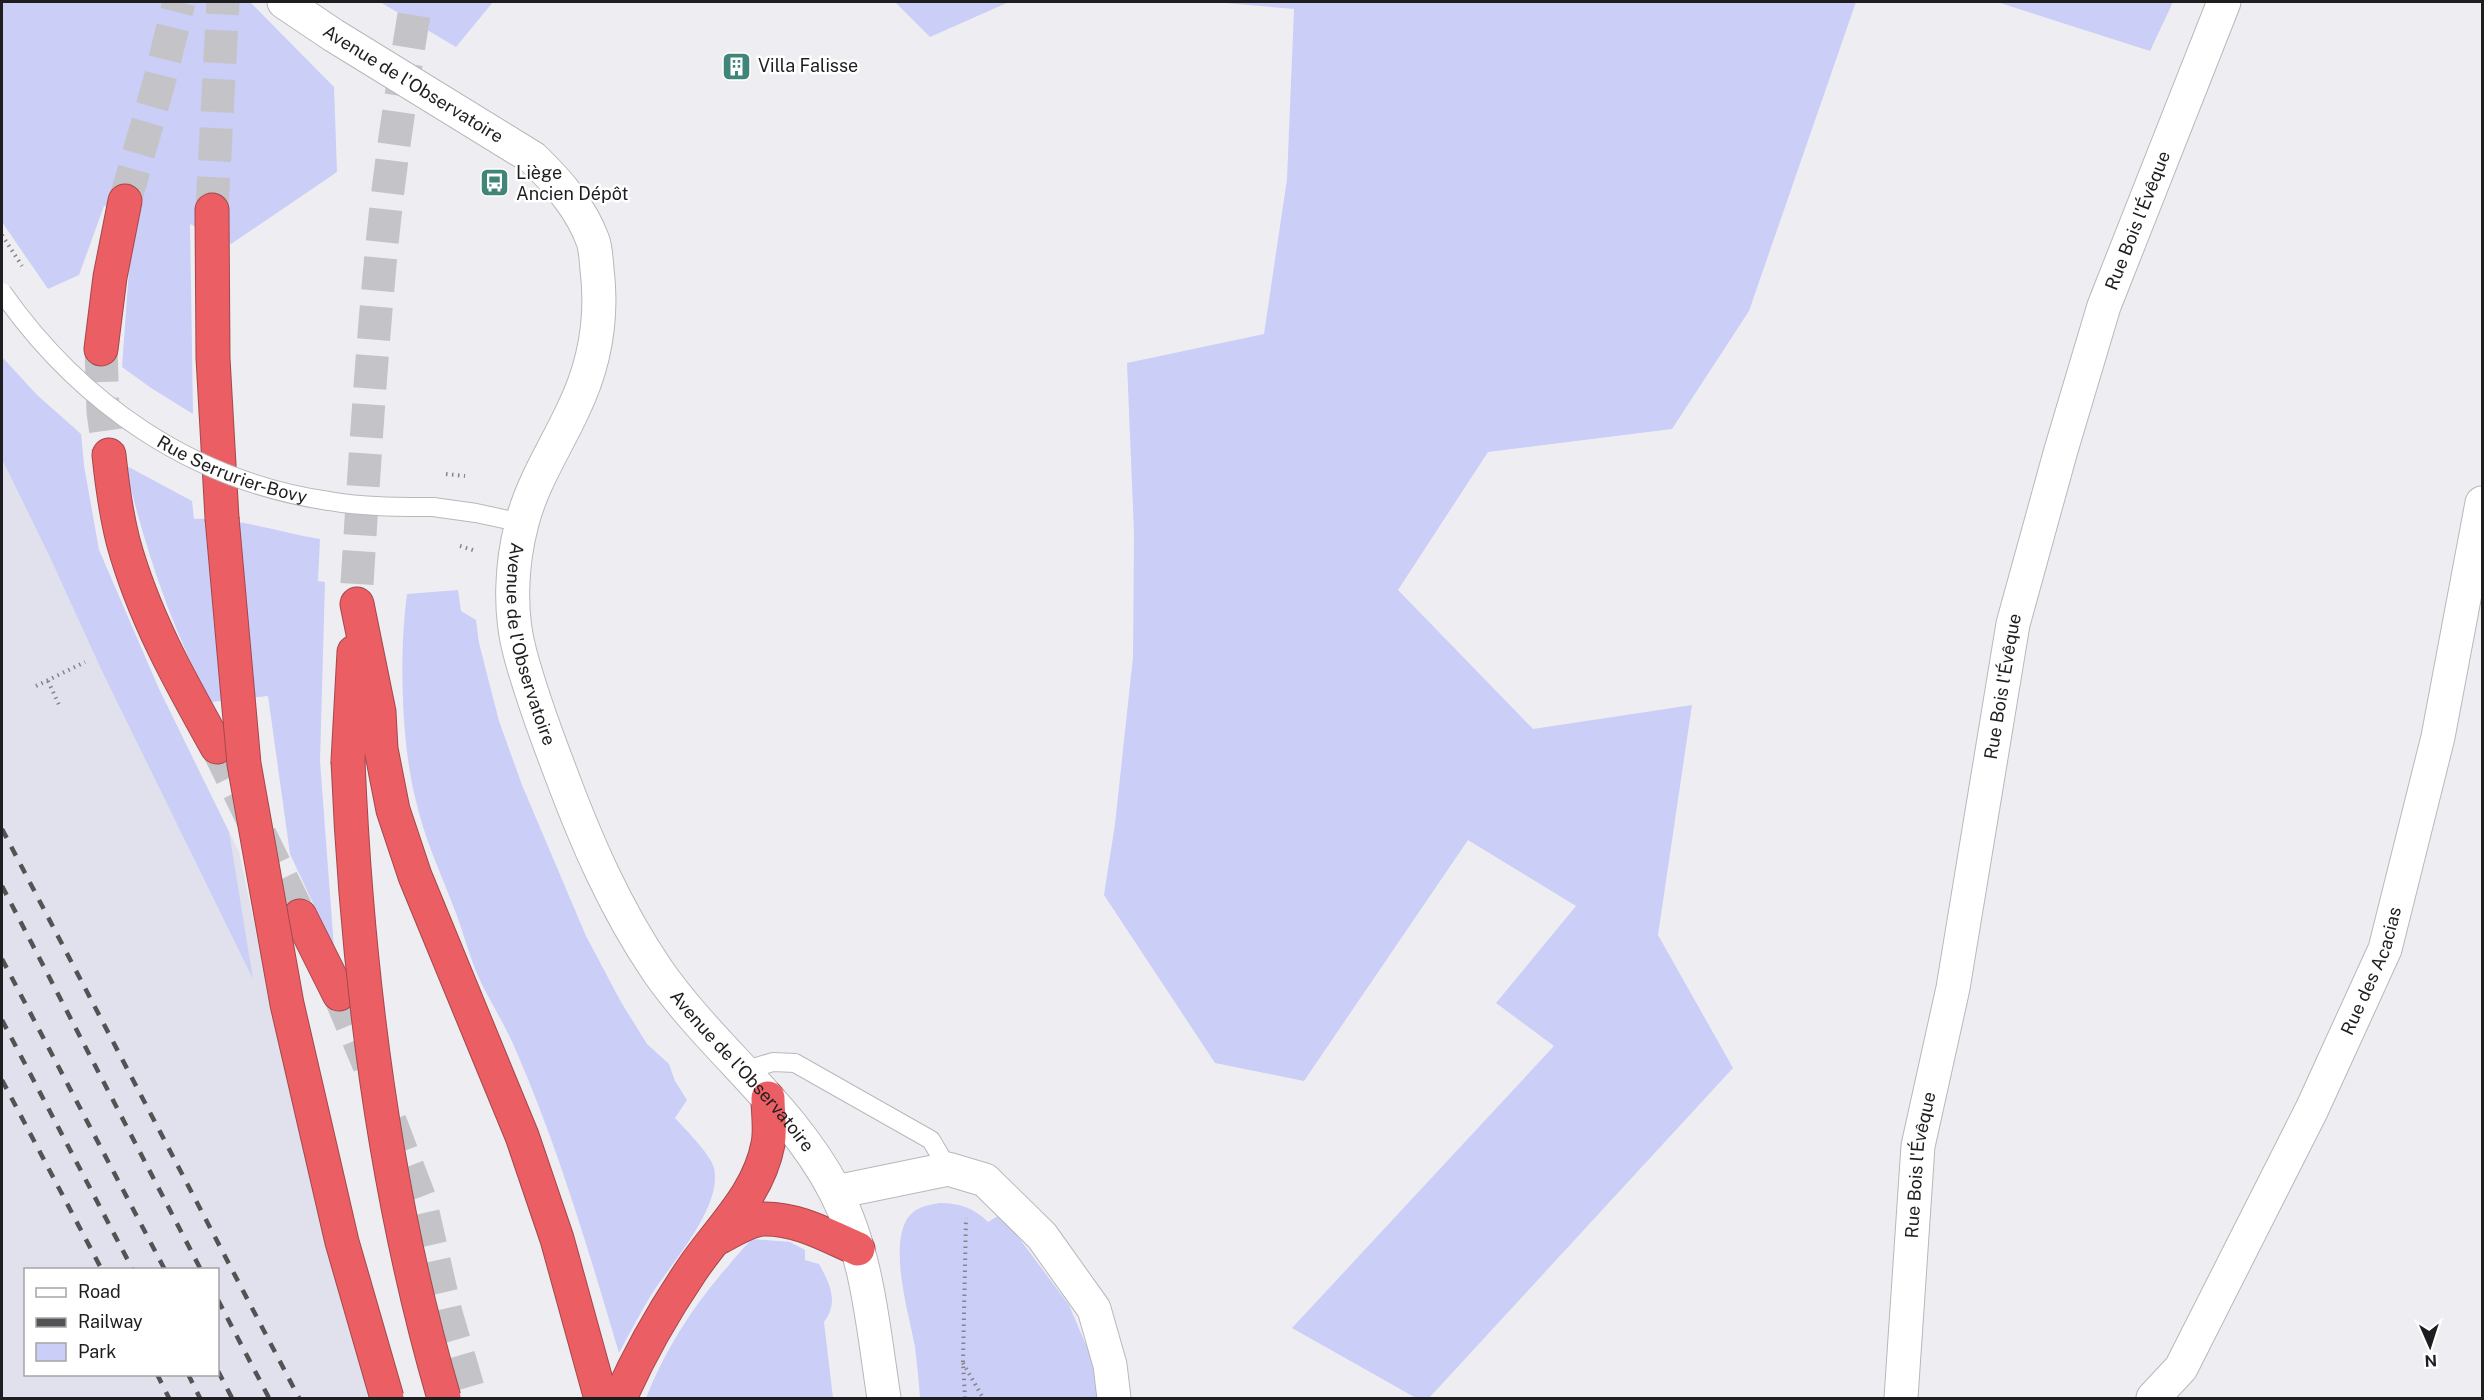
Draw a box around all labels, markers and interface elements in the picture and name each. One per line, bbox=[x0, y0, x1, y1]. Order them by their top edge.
street label: Avenue de l'Observatoire bbox=[319, 20, 507, 147]
building icon: Villa Falisse bbox=[721, 50, 753, 82]
place label: Villa Falisse bbox=[758, 55, 858, 76]
street label: Rue Bois l'Évêque bbox=[2100, 148, 2174, 293]
place label: Liège Ancien Dépôt bbox=[516, 162, 628, 204]
bus stop icon: Liège Ancien Dépôt bbox=[479, 167, 511, 199]
street label: Rue Serrurier-Bovy bbox=[154, 431, 309, 507]
street label: Avenue de l'Observatoire bbox=[503, 541, 560, 748]
street label: Rue Bois l'Évêque bbox=[1980, 611, 2025, 761]
street label: Rue des Acacias bbox=[2336, 905, 2405, 1038]
street label: Avenue de l'Observatoire bbox=[666, 986, 819, 1156]
street label: Rue Bois l'Évêque bbox=[1901, 1090, 1940, 1239]
legend bbox=[24, 1268, 219, 1376]
text: Road bbox=[78, 1281, 121, 1302]
text: Railway bbox=[78, 1311, 143, 1332]
north arrow bbox=[2400, 1316, 2460, 1376]
text: Park bbox=[78, 1341, 116, 1362]
text: N bbox=[2424, 1351, 2438, 1370]

